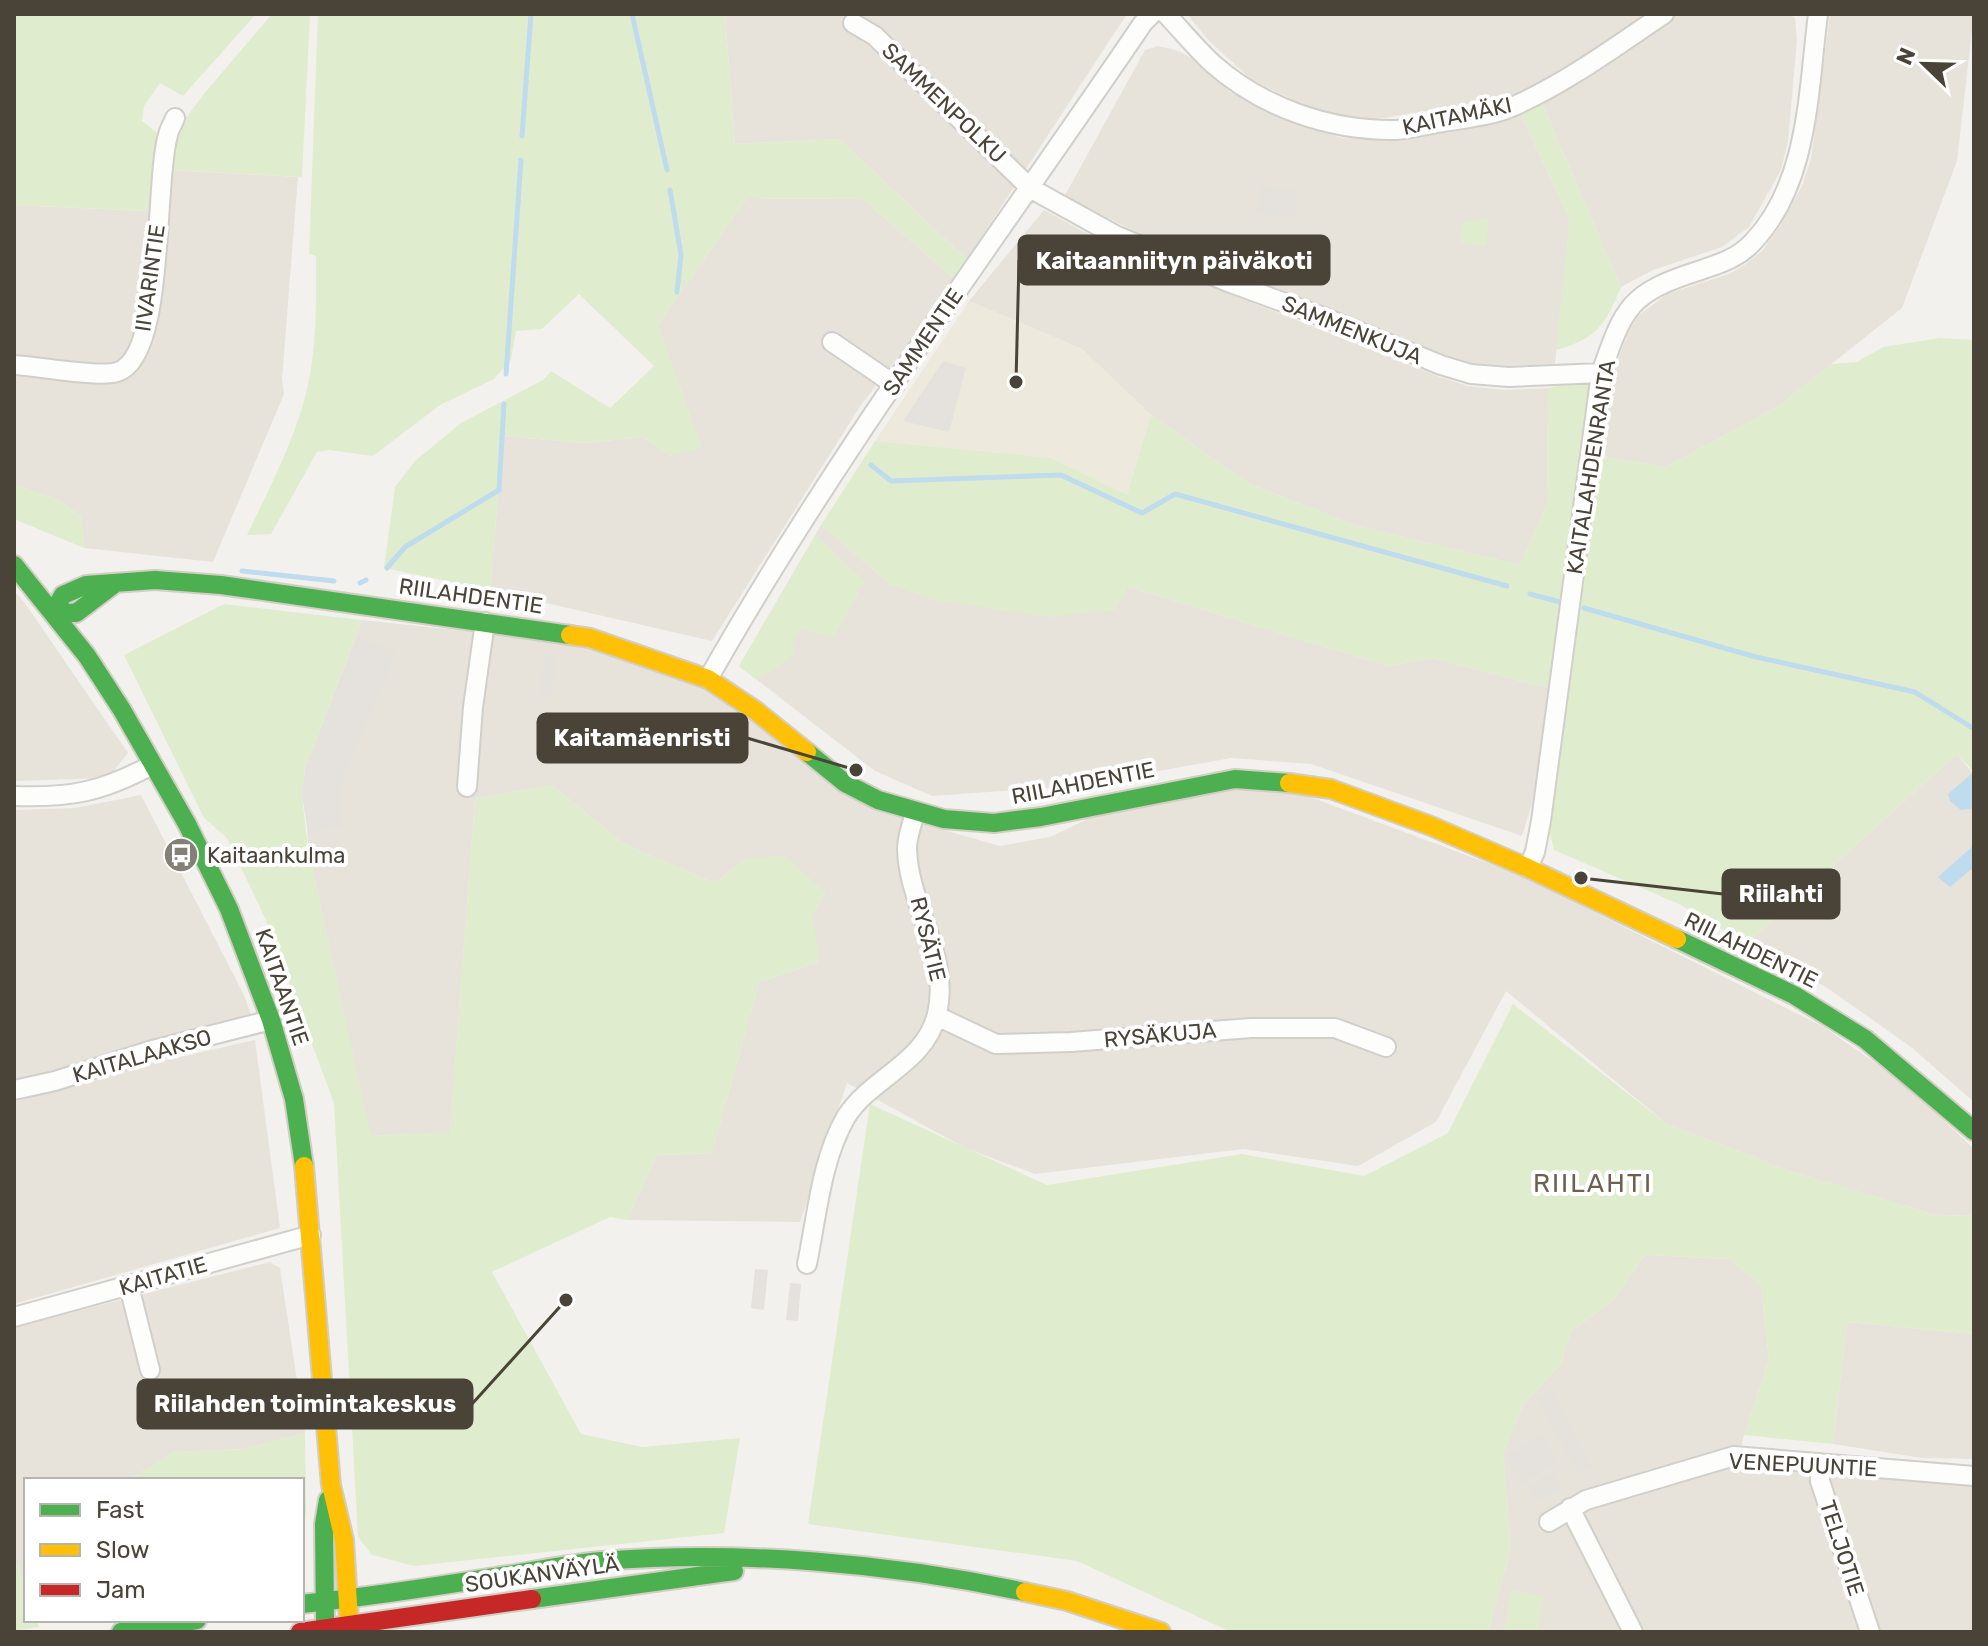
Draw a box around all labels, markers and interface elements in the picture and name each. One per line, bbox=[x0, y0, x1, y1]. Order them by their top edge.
north arrow bbox=[1884, 24, 1964, 104]
street label: SAMMENPOLKU bbox=[876, 37, 1012, 169]
text: N bbox=[1891, 44, 1922, 69]
street label: KAITAMÄKI bbox=[1400, 91, 1514, 141]
street label: IIVARINTIE bbox=[129, 223, 171, 333]
callout: Kaitaanniityn päiväkoti bbox=[1019, 236, 1329, 284]
text: Kaitaanniityn päiväkoti bbox=[1035, 247, 1313, 275]
street label: SAMMENTIE bbox=[877, 283, 969, 401]
street label: SAMMENKUJA bbox=[1278, 290, 1426, 370]
street label: KAITALAHDENRANTA bbox=[1561, 358, 1621, 576]
street label: RIILAHDENTIE bbox=[397, 573, 545, 619]
callout: Kaitamäenristi bbox=[538, 714, 747, 762]
text: Kaitamäenristi bbox=[553, 724, 731, 752]
street label: RIILAHDENTIE bbox=[1009, 756, 1157, 810]
bus stop icon: Kaitaankulma bbox=[162, 836, 200, 874]
place label: Kaitaankulma bbox=[207, 842, 345, 869]
callout: Riilahti bbox=[1723, 870, 1839, 918]
text: Riilahti bbox=[1739, 880, 1823, 908]
street label: RYSÄTIE bbox=[904, 894, 952, 984]
street label: RIILAHDENTIE bbox=[1680, 906, 1822, 994]
street label: KAITAANTIE bbox=[249, 925, 315, 1049]
street label: RYSÄKUJA bbox=[1103, 1017, 1218, 1053]
street label: KAITALAAKSO bbox=[69, 1023, 215, 1089]
district label: RIILAHTI bbox=[1533, 1168, 1653, 1199]
street label: KAITATIE bbox=[116, 1251, 210, 1301]
callout: Riilahden toimintakeskus bbox=[138, 1380, 472, 1428]
text: Riilahden toimintakeskus bbox=[154, 1390, 456, 1418]
street label: VENEPUUNTIE bbox=[1728, 1448, 1878, 1482]
legend bbox=[24, 1478, 304, 1622]
text: Fast bbox=[96, 1496, 144, 1524]
street label: TELJOTIE bbox=[1814, 1497, 1870, 1599]
text: Slow bbox=[96, 1536, 149, 1564]
street label: SOUKANVÄYLÄ bbox=[463, 1550, 621, 1598]
text: Jam bbox=[96, 1576, 146, 1604]

